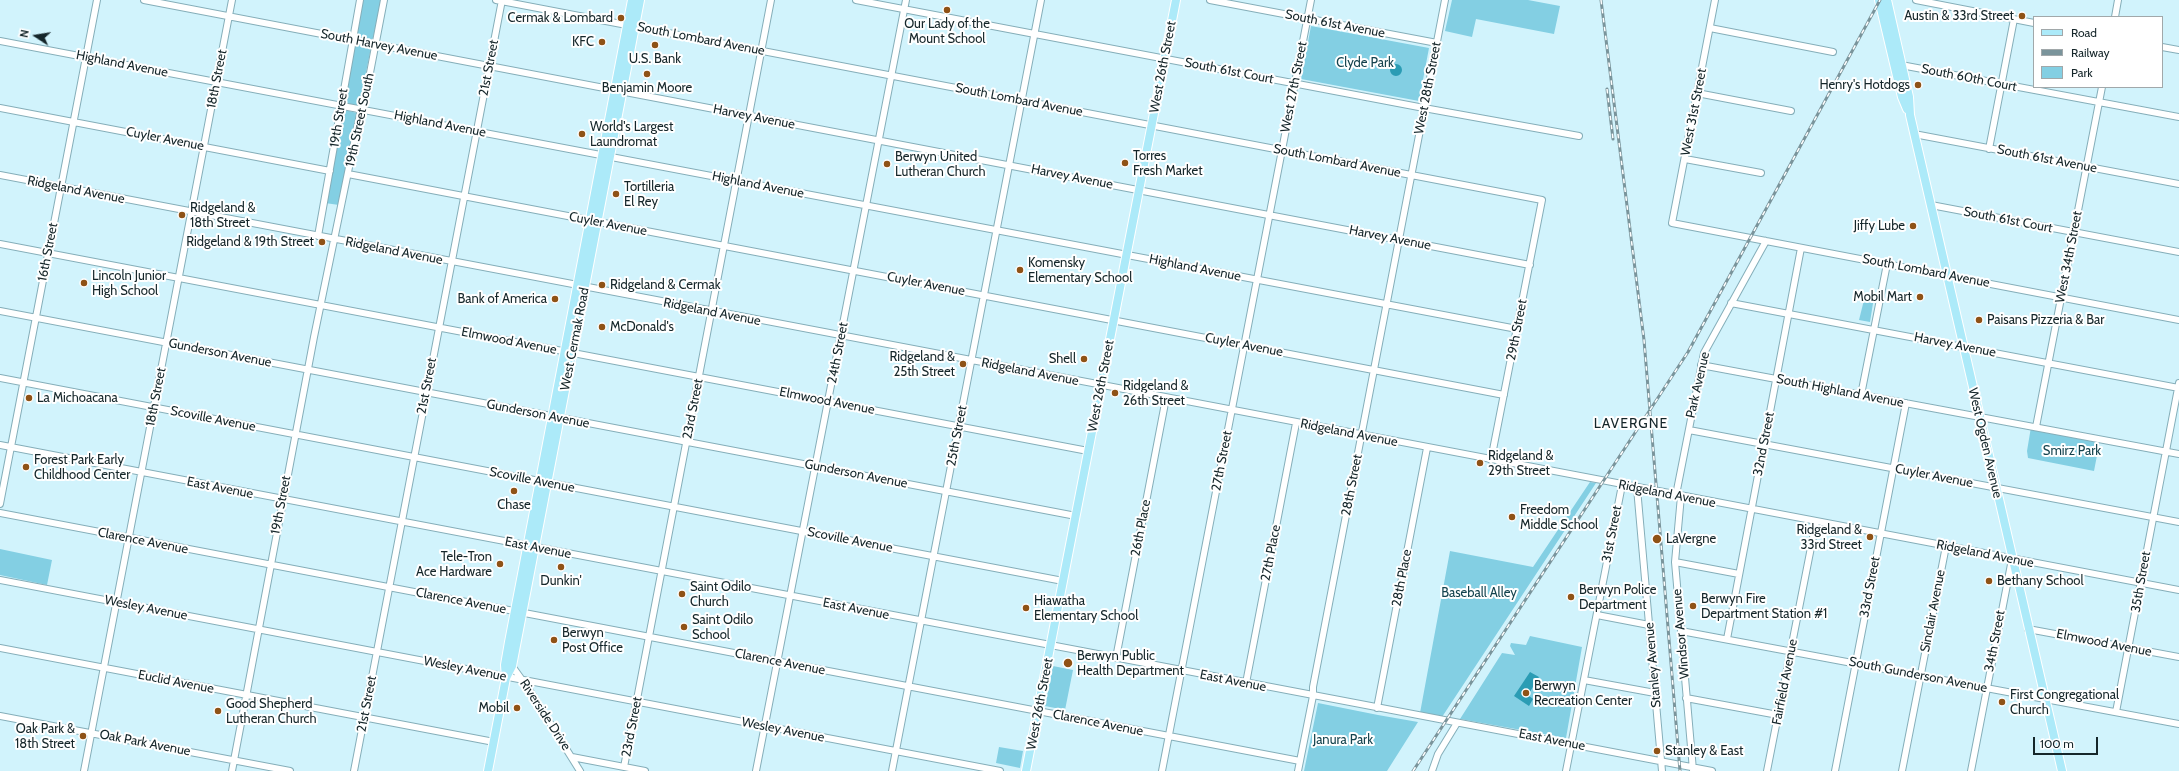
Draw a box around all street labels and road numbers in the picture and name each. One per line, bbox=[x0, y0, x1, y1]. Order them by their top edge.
street label: South 61st Avenue bbox=[1284, 7, 1386, 41]
street label: South Lombard Avenue bbox=[636, 19, 766, 59]
street label: West 26th Street bbox=[1146, 20, 1180, 114]
street label: South Harvey Avenue bbox=[319, 26, 439, 64]
street label: 21st Street bbox=[476, 38, 502, 98]
street label: West 27th Street bbox=[1278, 40, 1310, 134]
street label: West 28th Street bbox=[1411, 41, 1445, 135]
street label: Highland Avenue bbox=[75, 47, 169, 81]
street label: 18th Street bbox=[204, 48, 230, 110]
street label: South 61st Court bbox=[1183, 55, 1275, 87]
street label: South 60th Court bbox=[1920, 61, 2018, 95]
street label: West 31st Street bbox=[1678, 67, 1710, 157]
street label: 19th Street South bbox=[342, 72, 378, 168]
street label: South Lombard Avenue bbox=[954, 80, 1084, 120]
street label: 19th Street bbox=[327, 87, 351, 149]
street label: Harvey Avenue bbox=[712, 101, 796, 133]
street label: Highland Avenue bbox=[393, 107, 487, 141]
street label: Cuyler Avenue bbox=[125, 124, 205, 154]
street label: South Lombard Avenue bbox=[1272, 141, 1402, 181]
street label: South 61st Avenue bbox=[1996, 142, 2098, 176]
street label: Harvey Avenue bbox=[1030, 161, 1114, 193]
street label: Highland Avenue bbox=[711, 168, 805, 202]
street label: Ridgeland Avenue bbox=[26, 173, 126, 207]
street label: South 61st Court bbox=[1962, 204, 2054, 236]
street label: Cuyler Avenue bbox=[568, 209, 648, 239]
street label: West 34th Street bbox=[2052, 210, 2086, 304]
street label: 16th Street bbox=[35, 221, 61, 283]
street label: Harvey Avenue bbox=[1348, 222, 1432, 254]
street label: Ridgeland Avenue bbox=[344, 234, 444, 268]
street label: Highland Avenue bbox=[1148, 251, 1242, 285]
street label: South Lombard Avenue bbox=[1861, 251, 1991, 291]
street label: Cuyler Avenue bbox=[886, 269, 966, 299]
street label: West Cermak Road bbox=[557, 286, 593, 392]
street label: Ridgeland Avenue bbox=[662, 295, 762, 329]
street label: 29th Street bbox=[1503, 298, 1531, 362]
street label: 24th Street bbox=[824, 321, 852, 385]
street label: Elmwood Avenue bbox=[460, 324, 558, 358]
street label: Harvey Avenue bbox=[1913, 329, 1997, 361]
street label: Cuyler Avenue bbox=[1204, 330, 1284, 360]
street label: Gunderson Avenue bbox=[167, 335, 273, 371]
street label: West 26th Street bbox=[1084, 339, 1118, 433]
street label: Park Avenue bbox=[1683, 350, 1713, 420]
street label: Ridgeland Avenue bbox=[980, 355, 1080, 389]
street label: 21st Street bbox=[414, 356, 440, 416]
street label: 18th Street bbox=[143, 366, 169, 428]
street label: South Highland Avenue bbox=[1775, 371, 1905, 411]
street label: 23rd Street bbox=[679, 377, 707, 441]
street label: Elmwood Avenue bbox=[778, 384, 876, 418]
street label: West Ogden Avenue bbox=[1965, 386, 2005, 500]
street label: Gunderson Avenue bbox=[485, 396, 591, 432]
street label: Scoville Avenue bbox=[169, 403, 257, 435]
street label: 25th Street bbox=[943, 404, 971, 468]
street label: 32nd Street bbox=[1750, 411, 1778, 477]
street label: Ridgeland Avenue bbox=[1299, 416, 1399, 450]
street label: 27th Street bbox=[1209, 430, 1235, 492]
street label: 28th Street bbox=[1338, 453, 1366, 517]
street label: Gunderson Avenue bbox=[803, 456, 909, 492]
street label: Cuyler Avenue bbox=[1894, 461, 1974, 491]
street label: Scoville Avenue bbox=[488, 464, 576, 496]
street label: East Avenue bbox=[185, 474, 255, 502]
street label: 19th Street bbox=[268, 474, 294, 536]
street label: Ridgeland Avenue bbox=[1617, 477, 1717, 511]
street label: 26th Place bbox=[1128, 498, 1154, 558]
street label: 31st Street bbox=[1599, 504, 1625, 564]
street label: Scoville Avenue bbox=[806, 524, 894, 556]
street label: 27th Place bbox=[1258, 524, 1284, 582]
street label: Clarence Avenue bbox=[96, 525, 190, 557]
street label: East Avenue bbox=[503, 534, 573, 562]
street label: Ridgeland Avenue bbox=[1935, 537, 2035, 571]
street label: 28th Place bbox=[1389, 548, 1415, 608]
street label: 35th Street bbox=[2128, 550, 2154, 614]
street label: 33rd Street bbox=[1856, 555, 1884, 619]
street label: Sinclair Avenue bbox=[1917, 568, 1949, 654]
street label: Clarence Avenue bbox=[414, 585, 508, 617]
street label: Windsor Avenue bbox=[1669, 588, 1693, 680]
street label: Wesley Avenue bbox=[103, 592, 189, 624]
street label: East Avenue bbox=[821, 595, 891, 623]
street label: 34th Street bbox=[1981, 609, 2009, 673]
street label: Stanley Avenue bbox=[1641, 622, 1665, 708]
street label: Elmwood Avenue bbox=[2055, 626, 2153, 660]
street label: Fairfield Avenue bbox=[1769, 638, 1801, 726]
street label: Clarence Avenue bbox=[733, 646, 827, 678]
street label: Wesley Avenue bbox=[422, 653, 508, 685]
street label: South Gunderson Avenue bbox=[1848, 654, 1988, 696]
street label: West 26th Street bbox=[1023, 657, 1057, 751]
street label: Euclid Avenue bbox=[137, 667, 215, 697]
street label: East Avenue bbox=[1198, 667, 1268, 695]
street label: 21st Street bbox=[354, 674, 380, 734]
street label: Riverside Drive bbox=[516, 677, 574, 753]
street label: 23rd Street bbox=[618, 695, 646, 759]
street label: Clarence Avenue bbox=[1051, 707, 1145, 739]
street label: Wesley Avenue bbox=[740, 714, 826, 746]
street label: East Avenue bbox=[1517, 726, 1587, 754]
street label: Oak Park Avenue bbox=[98, 727, 192, 759]

